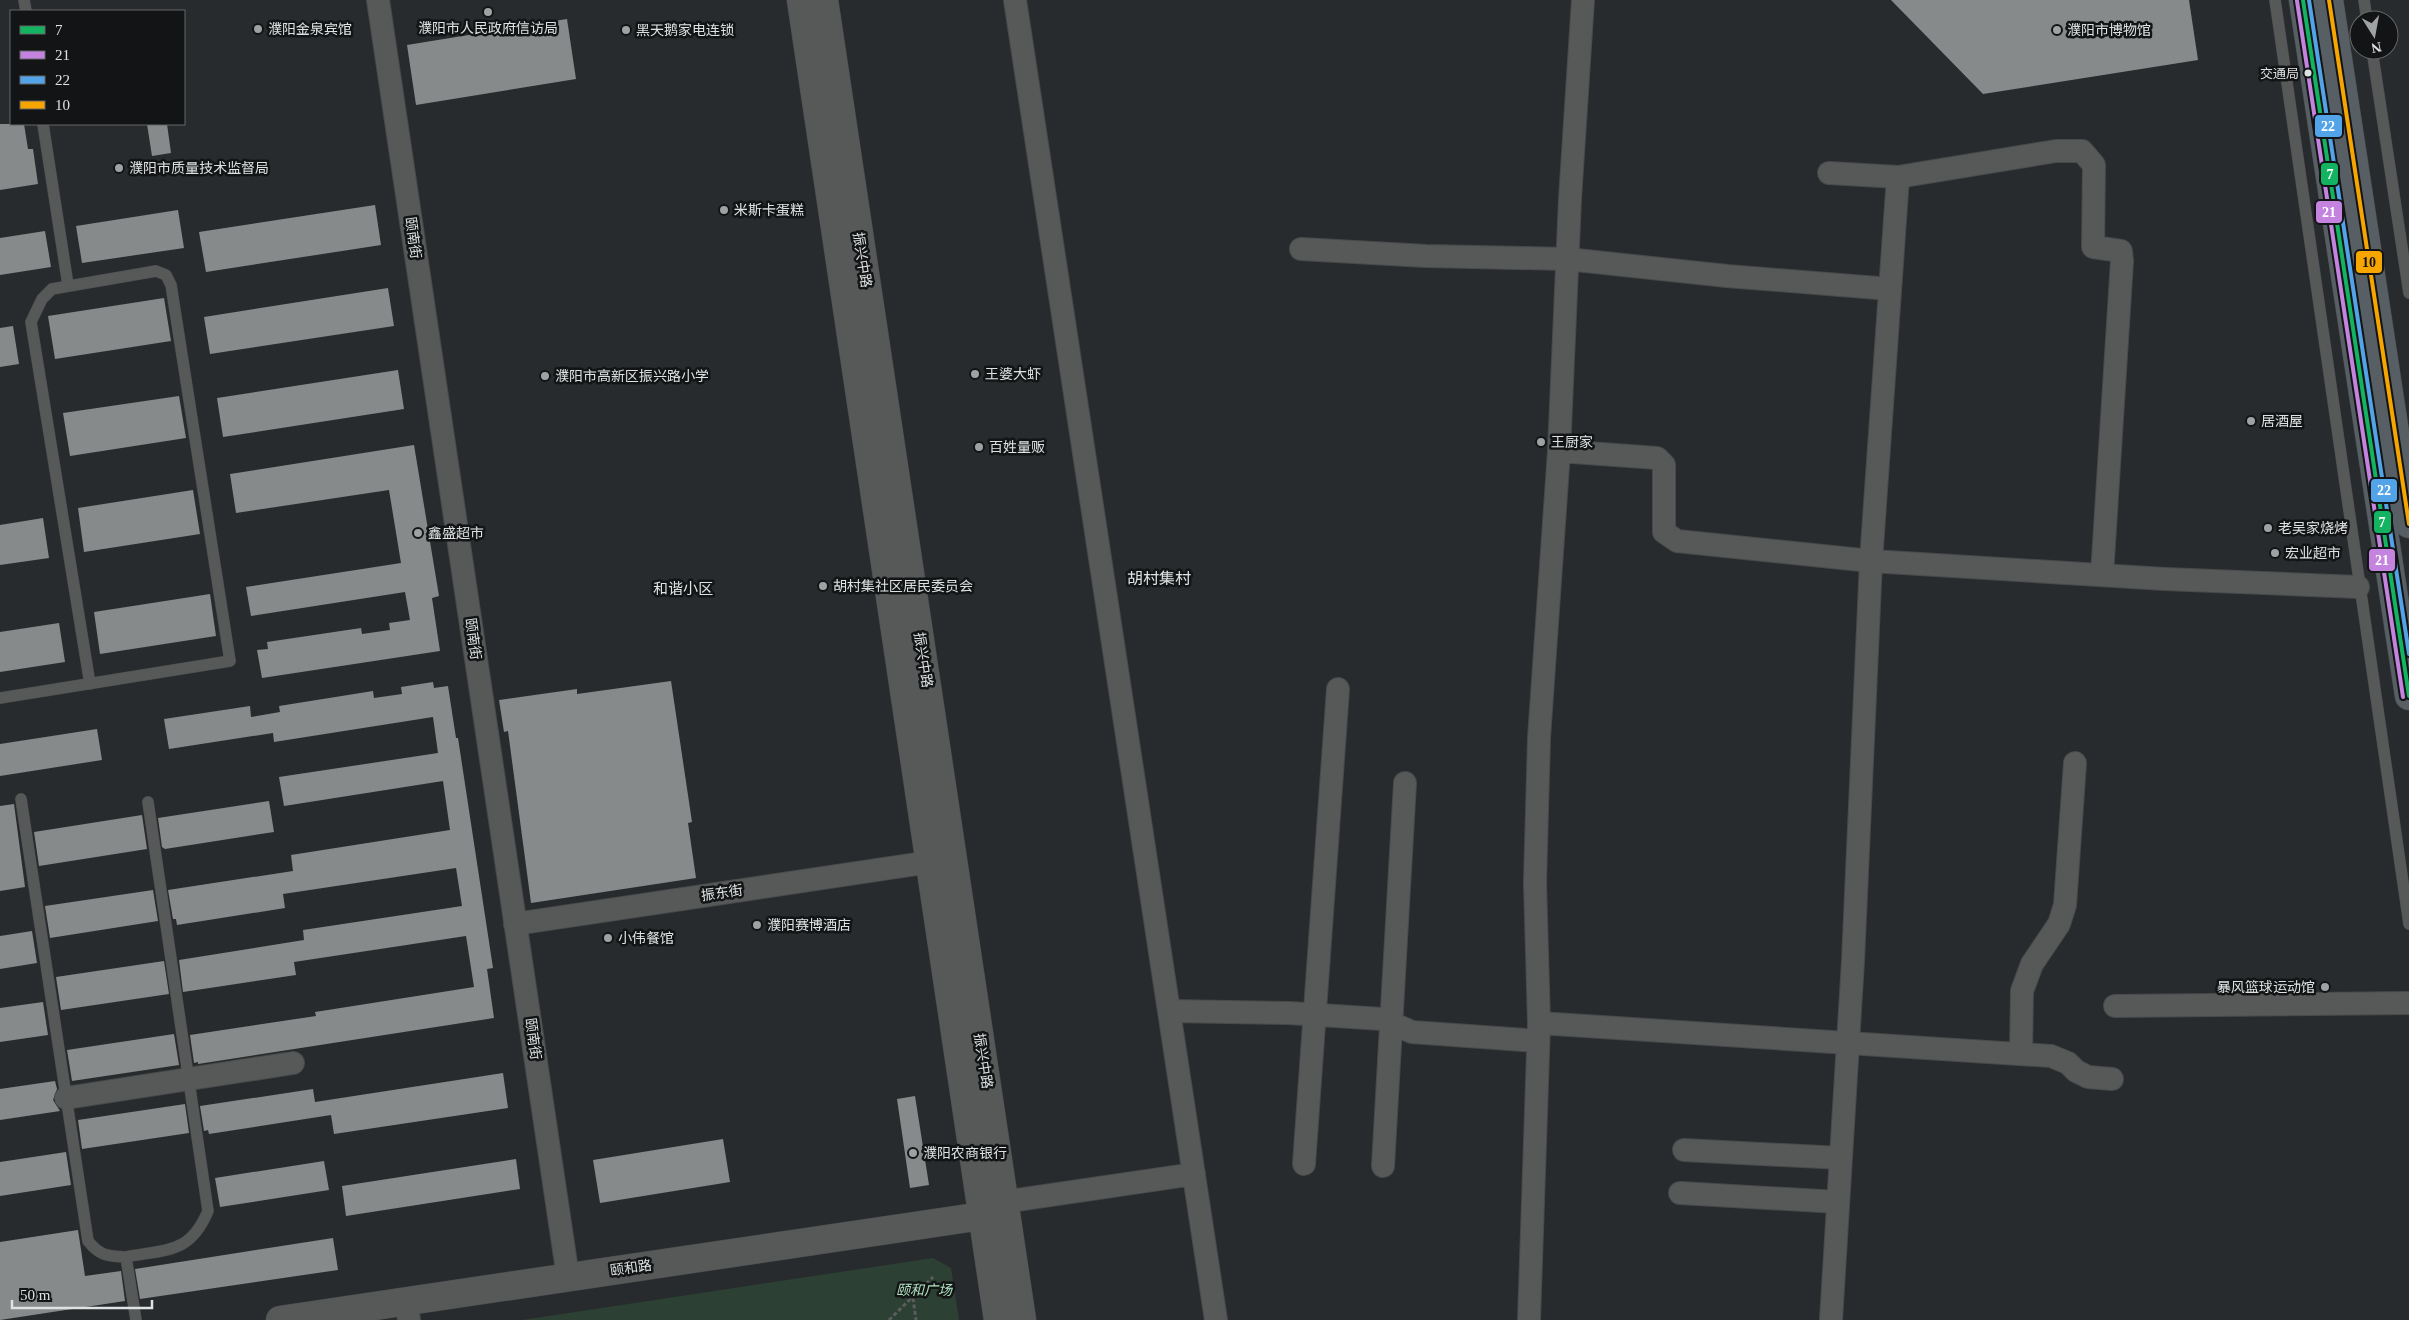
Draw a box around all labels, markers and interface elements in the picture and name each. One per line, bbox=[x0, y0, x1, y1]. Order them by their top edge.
marker: 濮阳市人民政府信访局 bbox=[482, 6, 494, 18]
legend bbox=[10, 10, 185, 125]
north arrow bbox=[2349, 10, 2399, 60]
place label: 濮阳金泉宾馆 bbox=[268, 21, 352, 37]
place label: 濮阳市人民政府信访局 bbox=[418, 21, 558, 36]
text: 7 bbox=[55, 22, 63, 38]
place label: 黑天鹅家电连锁 bbox=[636, 22, 734, 38]
place label: 濮阳市博物馆 bbox=[2067, 22, 2151, 38]
marker: 濮阳金泉宾馆 bbox=[252, 23, 264, 35]
marker: 黑天鹅家电连锁 bbox=[620, 24, 632, 36]
marker: 濮阳市博物馆 bbox=[2051, 24, 2063, 36]
text: N bbox=[2370, 39, 2383, 56]
text: 21 bbox=[55, 47, 70, 63]
place label: 交通局 bbox=[2260, 66, 2299, 81]
marker: 交通局 bbox=[2303, 68, 2313, 78]
text: 22 bbox=[55, 72, 70, 88]
text: 10 bbox=[55, 97, 70, 113]
line badge: 22 bbox=[2314, 114, 2343, 138]
text: 22 bbox=[2321, 119, 2335, 134]
place label: 濮阳市质量技术监督局 bbox=[129, 161, 269, 176]
marker: 濮阳市质量技术监督局 bbox=[113, 162, 125, 174]
line badge: 7 bbox=[2320, 162, 2339, 186]
text: 7 bbox=[2327, 167, 2334, 182]
line badge: 21 bbox=[2315, 200, 2343, 224]
place label: 米斯卡蛋糕 bbox=[734, 203, 804, 218]
marker: 米斯卡蛋糕 bbox=[718, 204, 730, 216]
text: 21 bbox=[2322, 205, 2336, 220]
street label: 颐南街 bbox=[403, 216, 423, 260]
street label: 振兴中路 bbox=[850, 231, 874, 289]
line badge: 10 bbox=[2355, 250, 2383, 274]
text: 10 bbox=[2362, 255, 2376, 270]
place label: 王婆大虾 bbox=[985, 367, 1041, 382]
marker: 王婆大虾 bbox=[969, 368, 981, 380]
place label: 濮阳市高新区振兴路小学 bbox=[555, 369, 709, 384]
marker: 濮阳市高新区振兴路小学 bbox=[539, 370, 551, 382]
place label: 居酒屋 bbox=[2261, 414, 2303, 429]
marker: 居酒屋 bbox=[2245, 415, 2257, 427]
place label: 王厨家 bbox=[1551, 434, 1593, 450]
marker: 王厨家 bbox=[1535, 436, 1547, 448]
place label: 百姓量贩 bbox=[989, 439, 1045, 455]
marker: 百姓量贩 bbox=[973, 441, 985, 453]
line badge: 22 bbox=[2370, 478, 2398, 503]
text: 22 bbox=[2377, 483, 2391, 498]
line badge: 7 bbox=[2373, 510, 2392, 534]
text: 7 bbox=[2379, 515, 2386, 530]
place label: 老吴家烧烤 bbox=[2278, 520, 2348, 536]
marker: 老吴家烧烤 bbox=[2262, 522, 2274, 534]
place label: 鑫盛超市 bbox=[428, 525, 484, 541]
marker: 鑫盛超市 bbox=[412, 527, 424, 539]
place label: 宏业超市 bbox=[2285, 546, 2341, 561]
marker: 宏业超市 bbox=[2269, 547, 2281, 559]
line badge: 21 bbox=[2368, 548, 2396, 572]
text: 21 bbox=[2375, 553, 2389, 568]
district label: 胡村集村 bbox=[1127, 570, 1191, 587]
place label: 胡村集社区居民委员会 bbox=[833, 578, 973, 594]
district label: 和谐小区 bbox=[653, 580, 713, 597]
marker: 胡村集社区居民委员会 bbox=[817, 580, 829, 592]
street label: 颐南街 bbox=[463, 617, 483, 661]
street label: 振兴中路 bbox=[911, 631, 935, 689]
street label: 振东街 bbox=[700, 883, 744, 903]
place label: 濮阳赛博酒店 bbox=[767, 917, 851, 933]
marker: 濮阳赛博酒店 bbox=[751, 919, 763, 931]
place label: 小伟餐馆 bbox=[618, 931, 674, 946]
marker: 小伟餐馆 bbox=[602, 932, 614, 944]
place label: 暴风篮球运动馆 bbox=[2217, 980, 2315, 995]
marker: 暴风篮球运动馆 bbox=[2319, 981, 2331, 993]
street label: 颐南街 bbox=[523, 1017, 543, 1061]
street label: 振兴中路 bbox=[971, 1032, 995, 1090]
place label: 濮阳农商银行 bbox=[923, 1146, 1007, 1161]
marker: 濮阳农商银行 bbox=[907, 1147, 919, 1159]
street label: 颐和路 bbox=[609, 1258, 653, 1278]
scale bar bbox=[12, 1278, 152, 1310]
park label: 颐和广场 bbox=[896, 1283, 953, 1298]
text: 50 m bbox=[20, 1287, 51, 1303]

